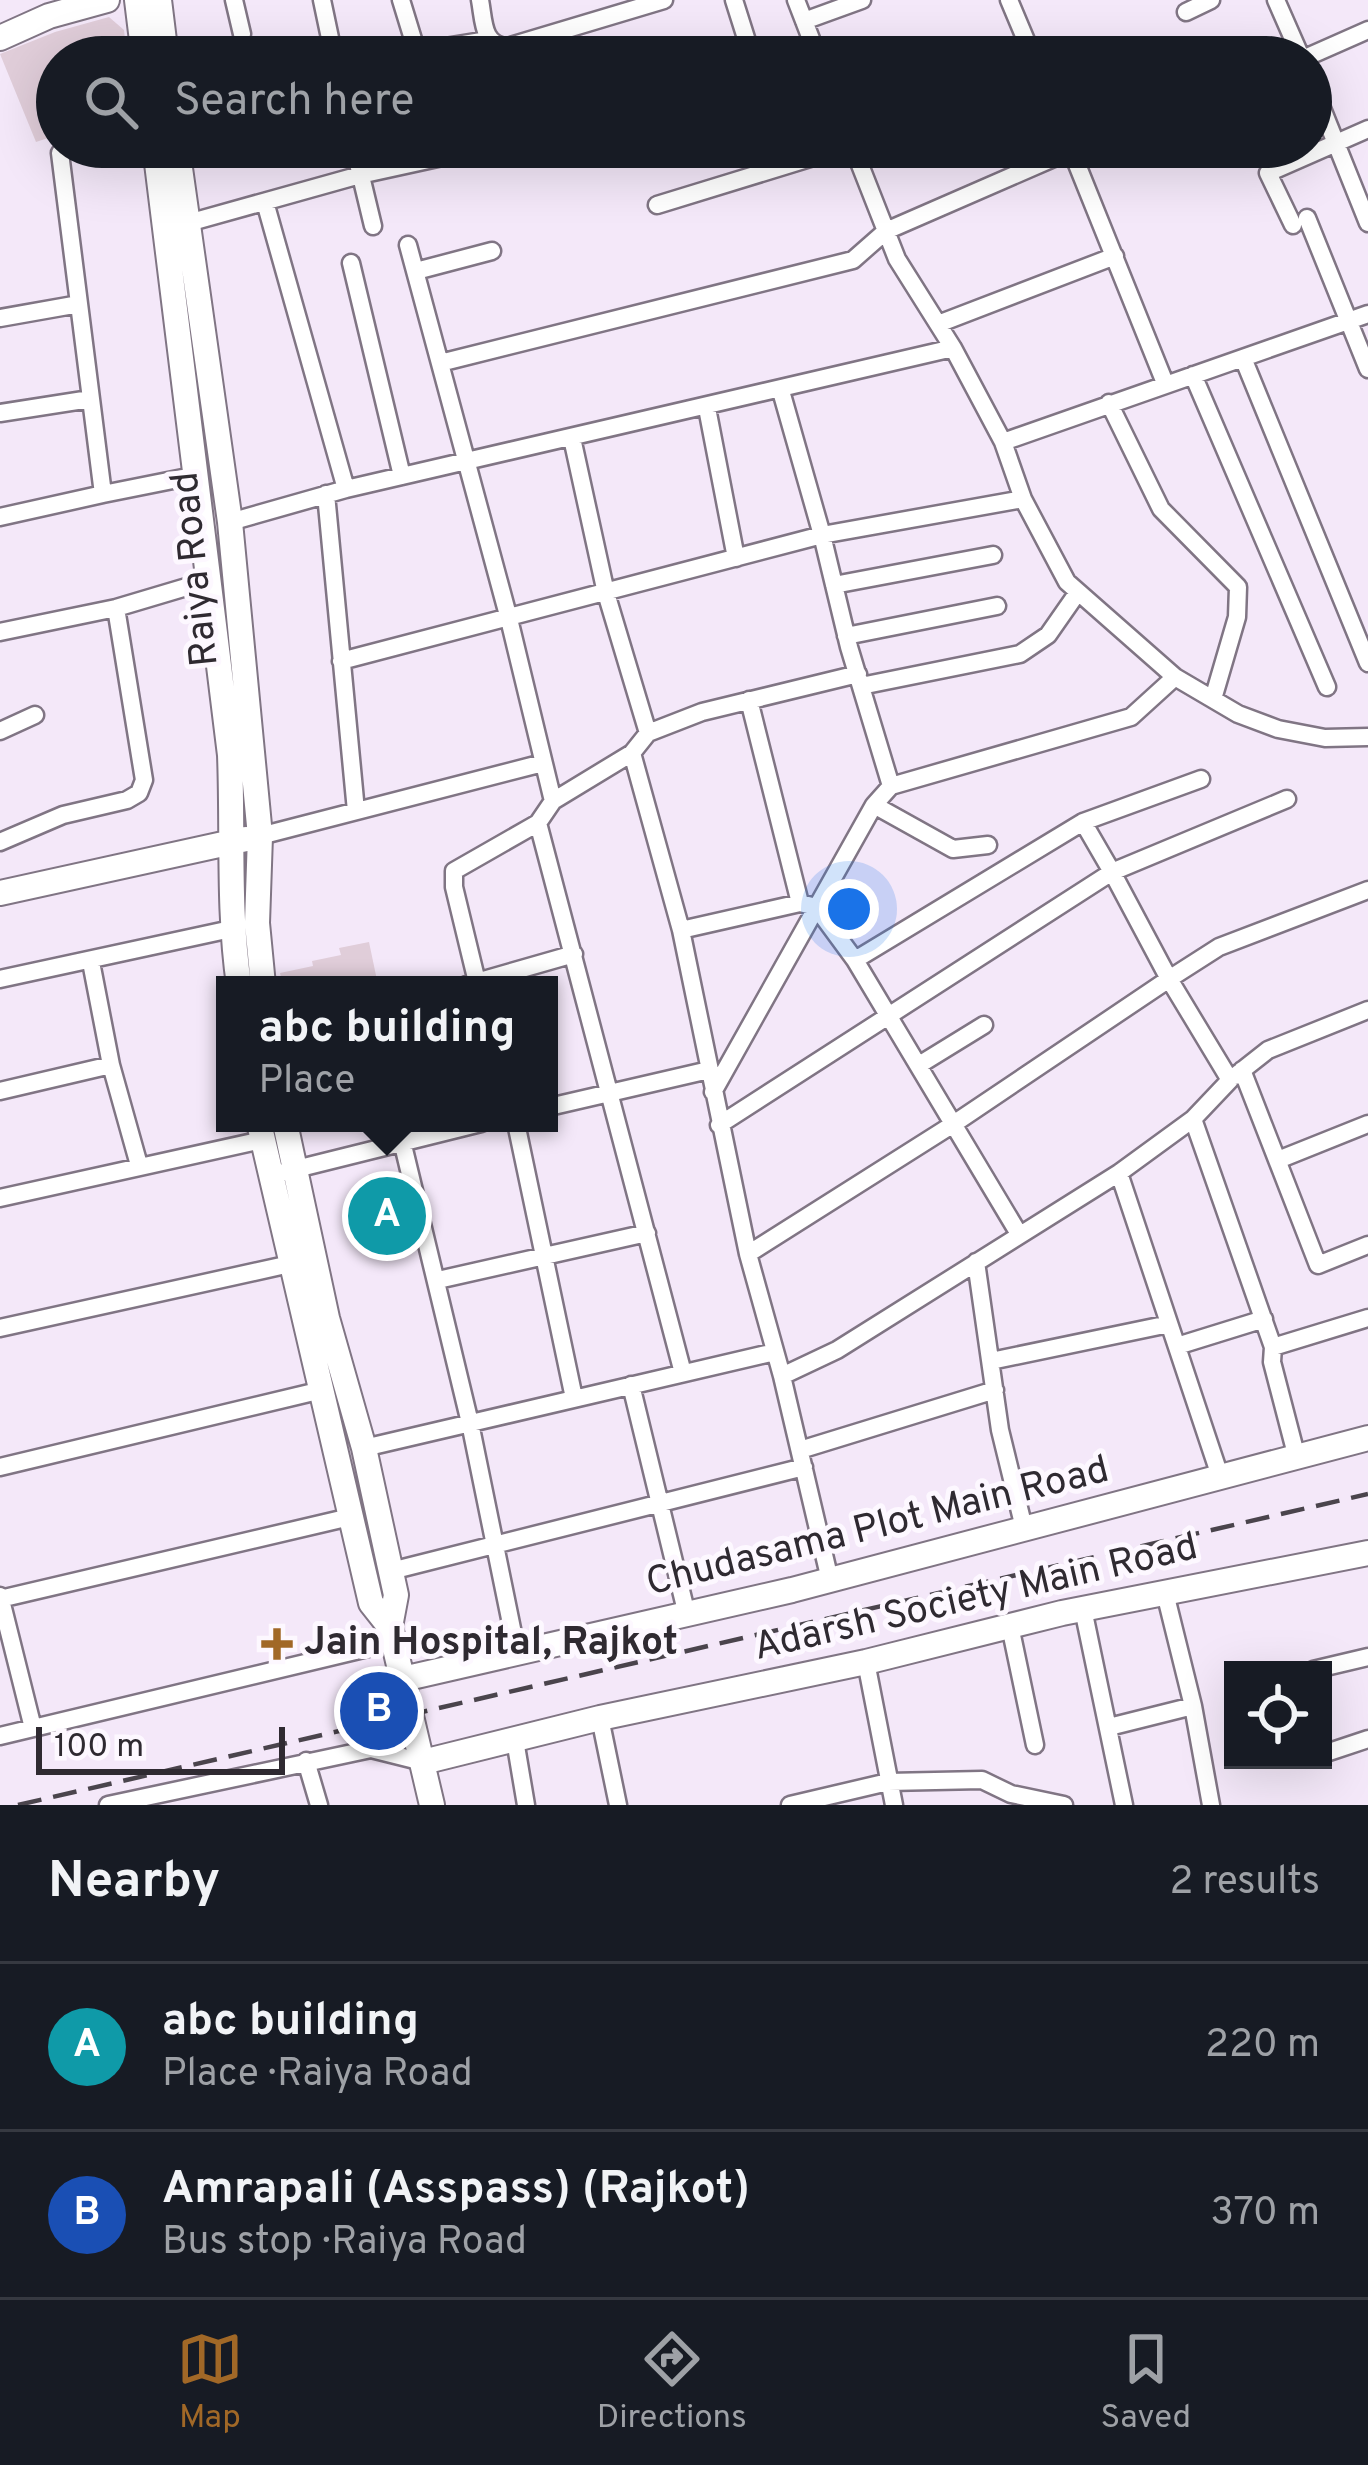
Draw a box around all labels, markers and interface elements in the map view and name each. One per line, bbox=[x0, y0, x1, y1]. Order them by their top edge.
search box bbox=[36, 36, 1332, 168]
icon: search bbox=[78, 69, 144, 135]
text: Search here bbox=[174, 74, 414, 131]
street label: Raiya Road bbox=[162, 469, 232, 669]
your location bbox=[819, 879, 879, 939]
popup bbox=[216, 976, 558, 1132]
text: abc building bbox=[259, 1001, 515, 1058]
text: Place bbox=[259, 1058, 355, 1107]
pin: A bbox=[348, 1171, 426, 1261]
street label: Chudasama Plot Main Road bbox=[641, 1447, 1115, 1609]
street label: Adarsh Society Main Road bbox=[749, 1524, 1203, 1674]
place label: Jain Hospital, Rajkot bbox=[304, 1620, 678, 1669]
marker: Jain Hospital, Rajkot bbox=[261, 1628, 293, 1660]
map controls bbox=[1224, 1661, 1332, 1769]
button: locate bbox=[1224, 1661, 1332, 1769]
pin: B bbox=[340, 1666, 418, 1756]
scale bar bbox=[36, 1721, 285, 1774]
text: 100 m bbox=[54, 1727, 144, 1769]
text: Nearby bbox=[48, 1851, 220, 1916]
text: 2 results bbox=[1169, 1859, 1320, 1908]
text: abc building bbox=[162, 1994, 419, 2051]
text: A bbox=[73, 2022, 101, 2071]
text: 220 m bbox=[1205, 2022, 1320, 2071]
text: Place · Raiya Road bbox=[162, 2051, 473, 2100]
text: Amrapali (Asspass) (Rajkot) bbox=[162, 2162, 750, 2219]
text: B bbox=[74, 2190, 100, 2239]
text: 370 m bbox=[1210, 2190, 1320, 2239]
text: Bus stop · Raiya Road bbox=[162, 2219, 527, 2268]
tab: Map bbox=[177, 2326, 243, 2440]
tab: Directions bbox=[597, 2326, 747, 2440]
tab: Saved bbox=[1100, 2326, 1191, 2440]

